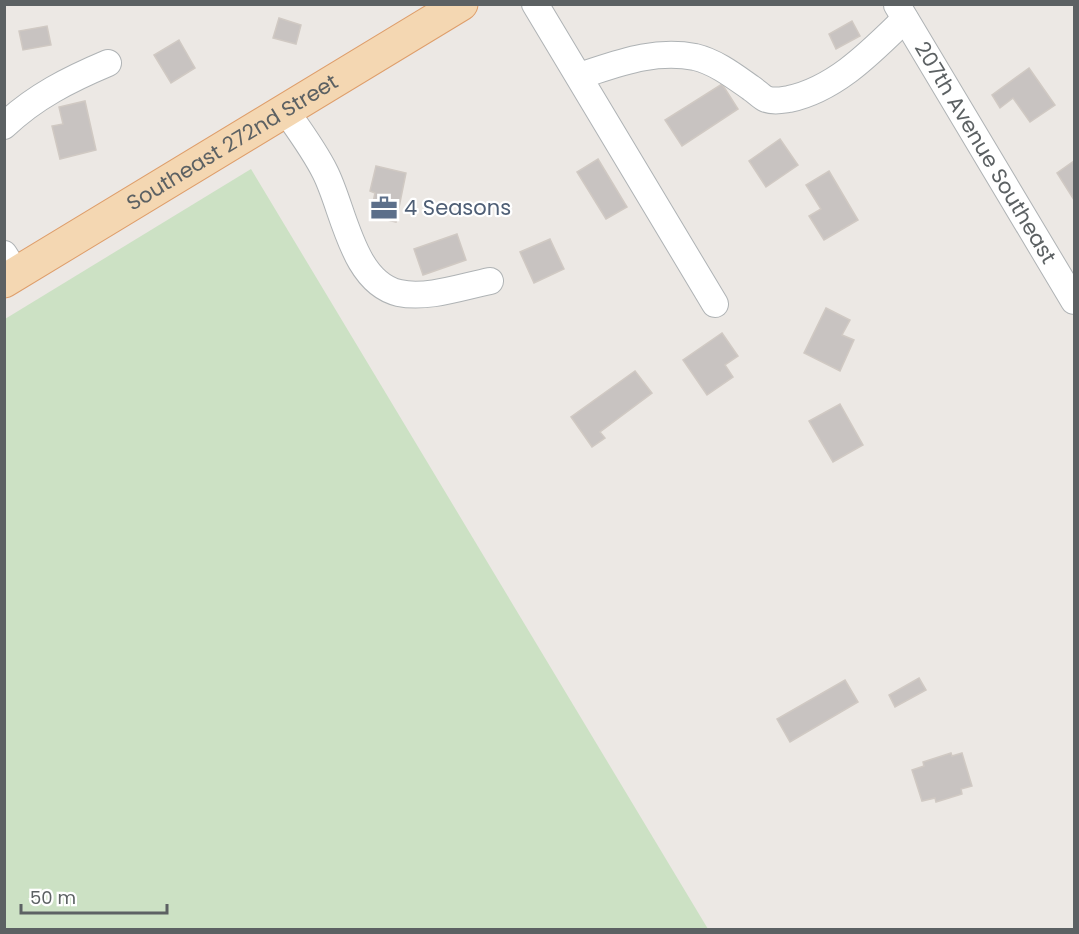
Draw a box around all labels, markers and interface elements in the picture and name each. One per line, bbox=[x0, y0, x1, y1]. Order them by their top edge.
street label: 207th Avenue Southeast bbox=[908, 36, 1063, 269]
street label: Southeast 272nd Street bbox=[121, 67, 343, 217]
office icon: 4 Seasons bbox=[369, 193, 399, 223]
place label: 4 Seasons bbox=[404, 193, 511, 222]
scale bar bbox=[21, 877, 166, 915]
text: 50 m bbox=[30, 885, 76, 910]

